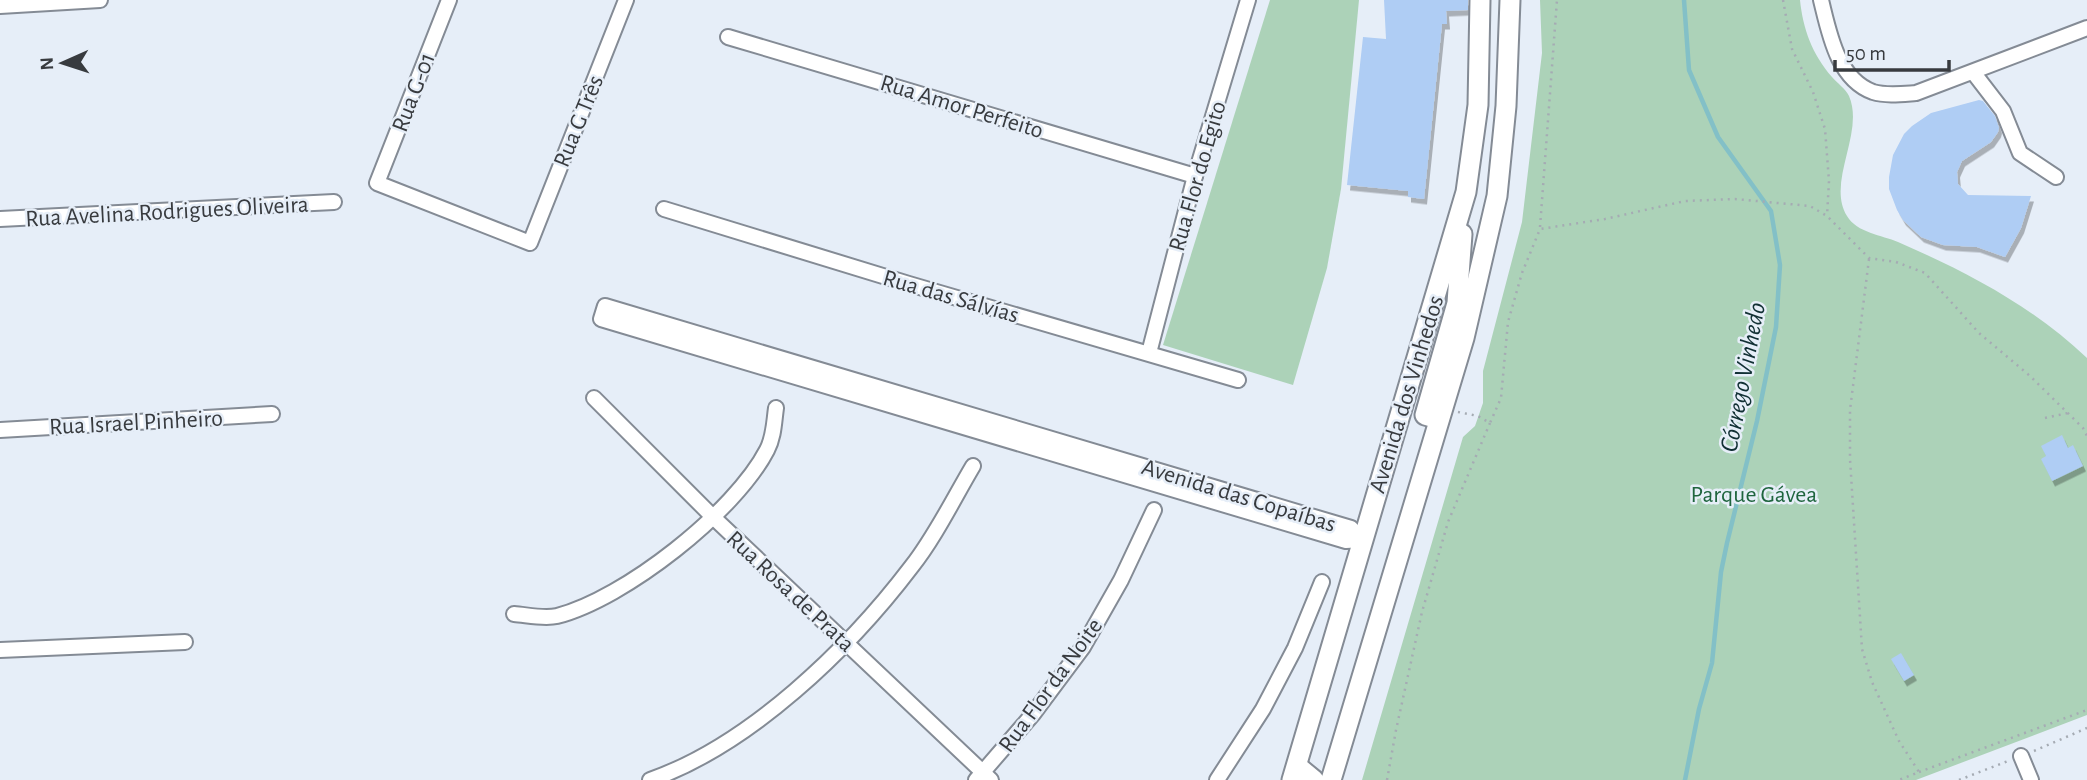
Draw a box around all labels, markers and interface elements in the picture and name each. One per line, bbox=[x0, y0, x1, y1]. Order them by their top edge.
north arrow bbox=[28, 28, 98, 98]
scale bar bbox=[1835, 28, 1949, 72]
text: 50 m bbox=[1846, 43, 1886, 64]
street label: Rua G-01 bbox=[388, 49, 440, 135]
text: N bbox=[38, 57, 57, 71]
street label: Rua Amor Perfeito bbox=[877, 71, 1046, 143]
street label: Rua G Três bbox=[550, 72, 608, 171]
street label: Rua Flor do Egito bbox=[1165, 98, 1231, 254]
street label: Rua Avelina Rodrigues Oliveira bbox=[25, 193, 309, 231]
street label: Rua das Sálvías bbox=[880, 266, 1021, 328]
street label: Avenida dos Vinhedos bbox=[1365, 293, 1448, 496]
water label: Córrego Vinhedo bbox=[1716, 300, 1770, 454]
street label: Rua Israel Pinheiro bbox=[49, 406, 224, 440]
street label: Avenida das Copaíbas bbox=[1139, 455, 1339, 537]
park label: Parque Gávea bbox=[1691, 483, 1817, 507]
street label: Rua Rosa de Prata bbox=[722, 527, 859, 657]
street label: Rua Flor da Noite bbox=[994, 614, 1107, 757]

